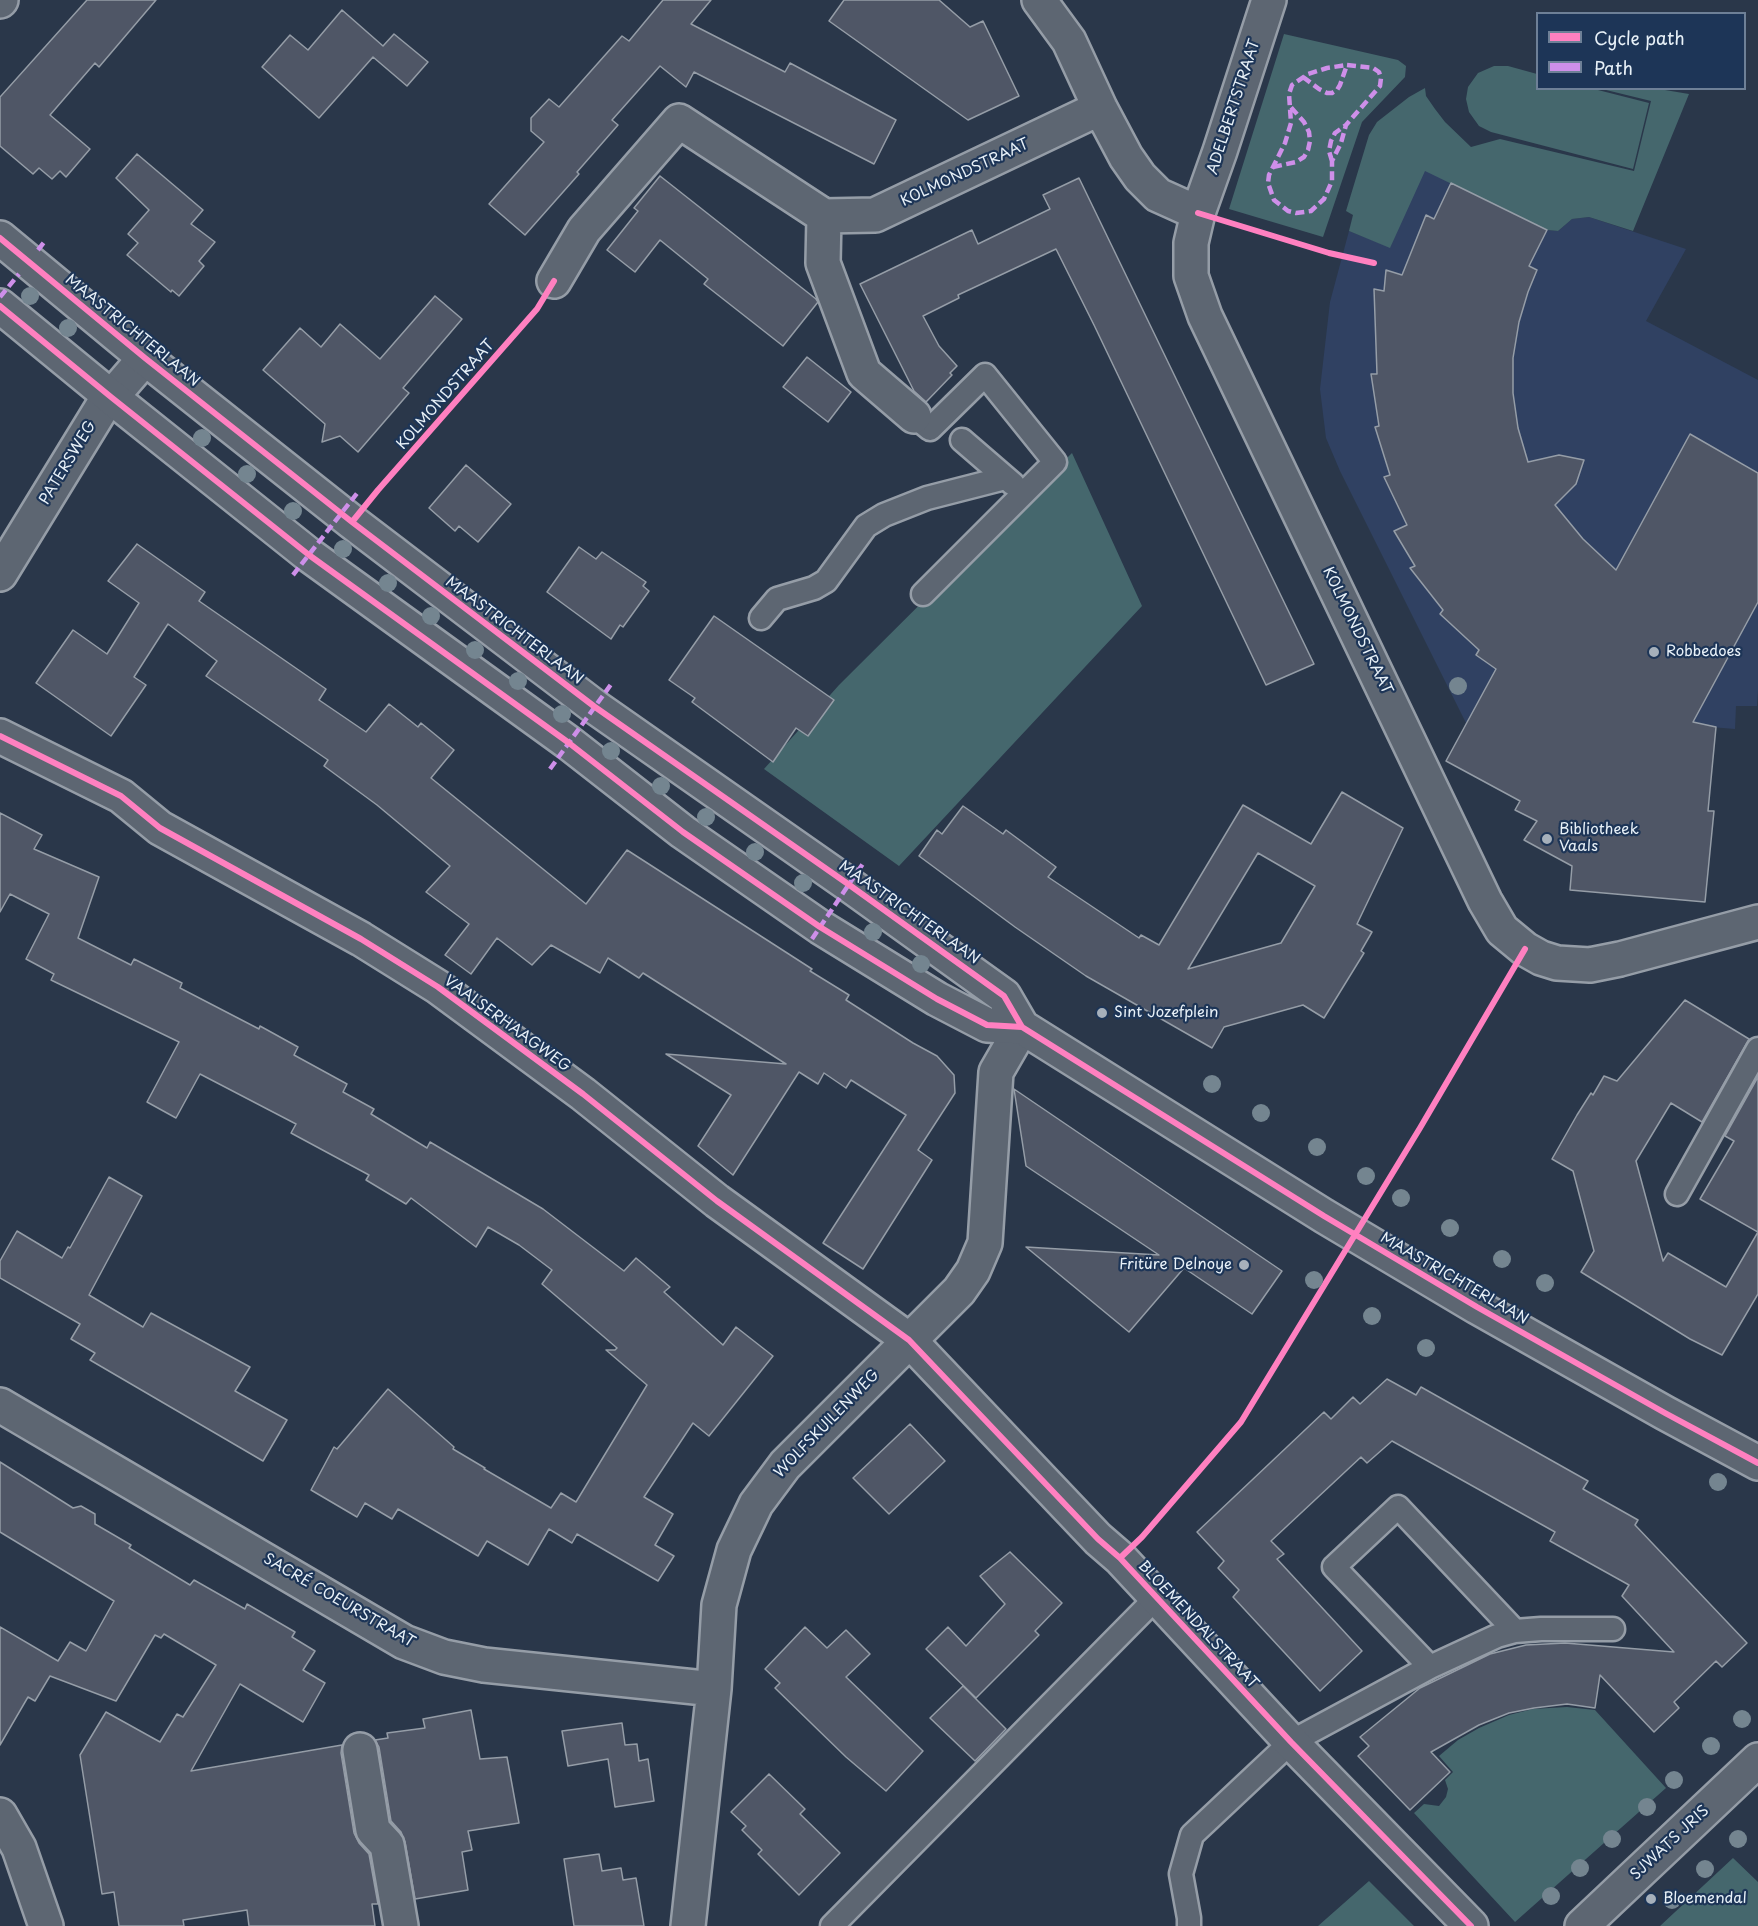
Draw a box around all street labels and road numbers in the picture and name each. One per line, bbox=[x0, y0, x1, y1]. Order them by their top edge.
street label: ADELBERTSTRAAT bbox=[1204, 37, 1264, 177]
street label: KOLMONDSTRAAT bbox=[898, 135, 1032, 211]
street label: MAASTRICHTERLAAN bbox=[61, 271, 203, 391]
street label: KOLMONDSTRAAT bbox=[393, 336, 499, 454]
street label: PATERSWEG bbox=[36, 418, 100, 508]
street label: KOLMONDSTRAAT bbox=[1318, 564, 1396, 698]
street label: MAASTRICHTERLAAN bbox=[442, 573, 586, 689]
street label: MAASTRICHTERLAAN bbox=[835, 857, 983, 969]
street label: VAALSERHAAGWEG bbox=[440, 972, 574, 1076]
street label: MAASTRICHTERLAAN bbox=[1377, 1229, 1531, 1329]
street label: WOLFSKUILENWEG bbox=[771, 1366, 883, 1482]
street label: SACRÉ COEURSTRAAT bbox=[260, 1550, 418, 1652]
street label: BLOEMENDALSTRAAT bbox=[1134, 1557, 1262, 1693]
street label: SJWATS JRIS bbox=[1627, 1802, 1713, 1884]

